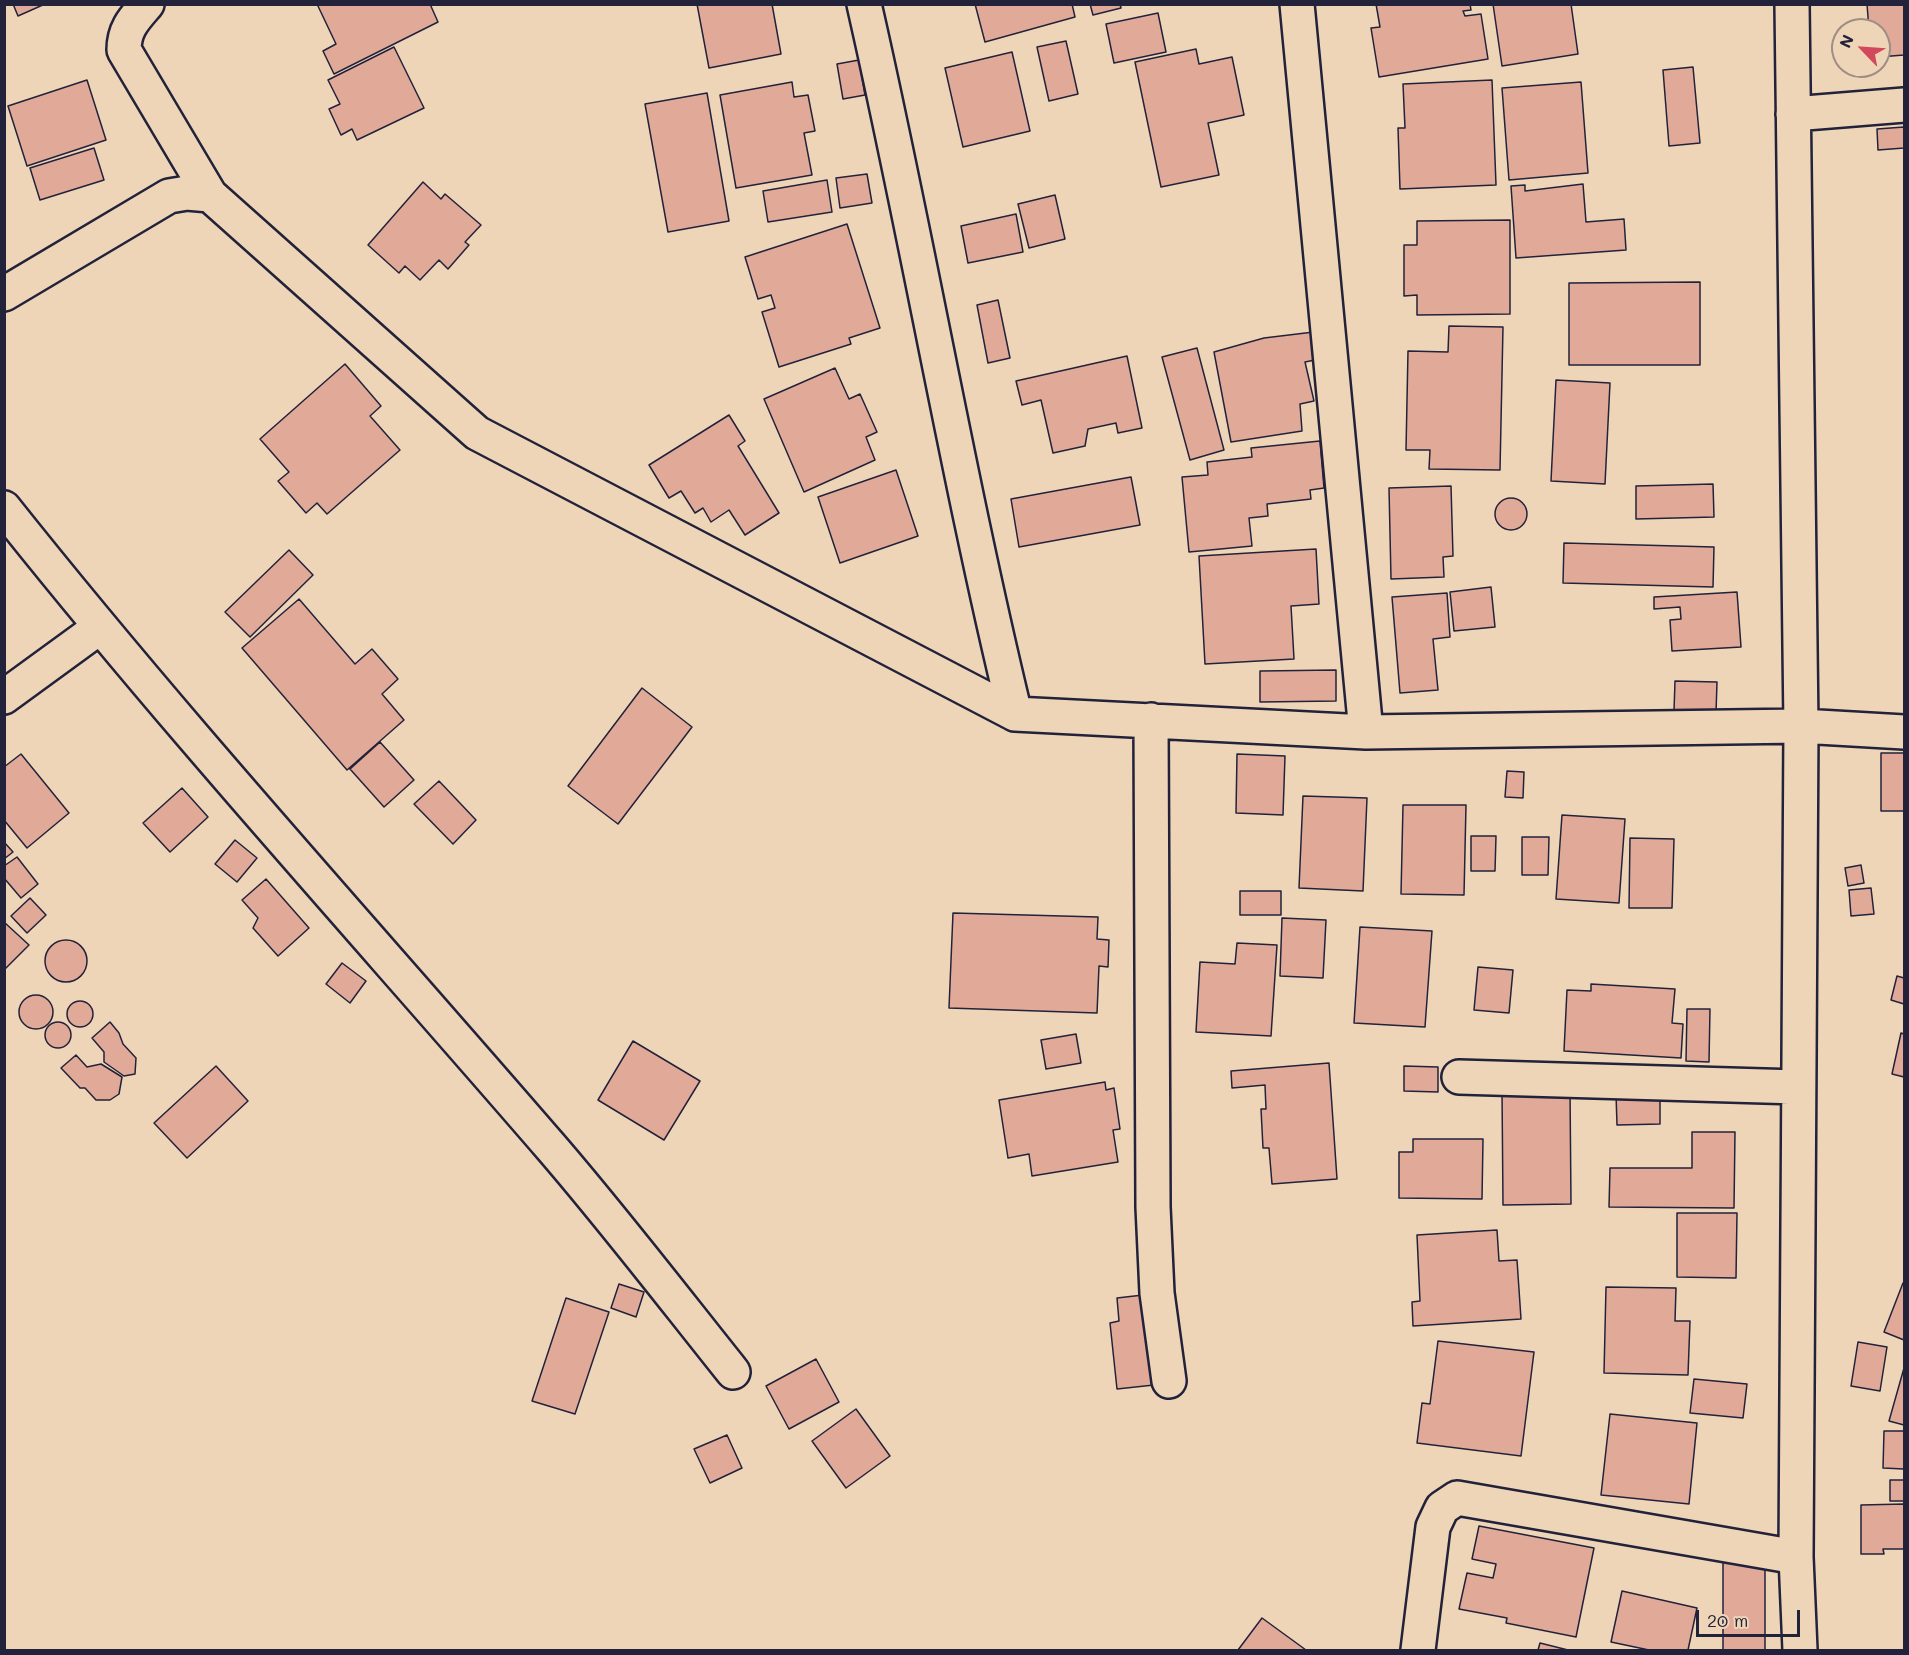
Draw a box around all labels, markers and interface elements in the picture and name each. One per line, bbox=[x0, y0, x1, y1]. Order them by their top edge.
north arrow bbox=[1831, 18, 1891, 78]
text: N bbox=[1834, 31, 1858, 51]
scale bar bbox=[1699, 1598, 1802, 1636]
text: 20 m bbox=[1707, 1608, 1748, 1632]

